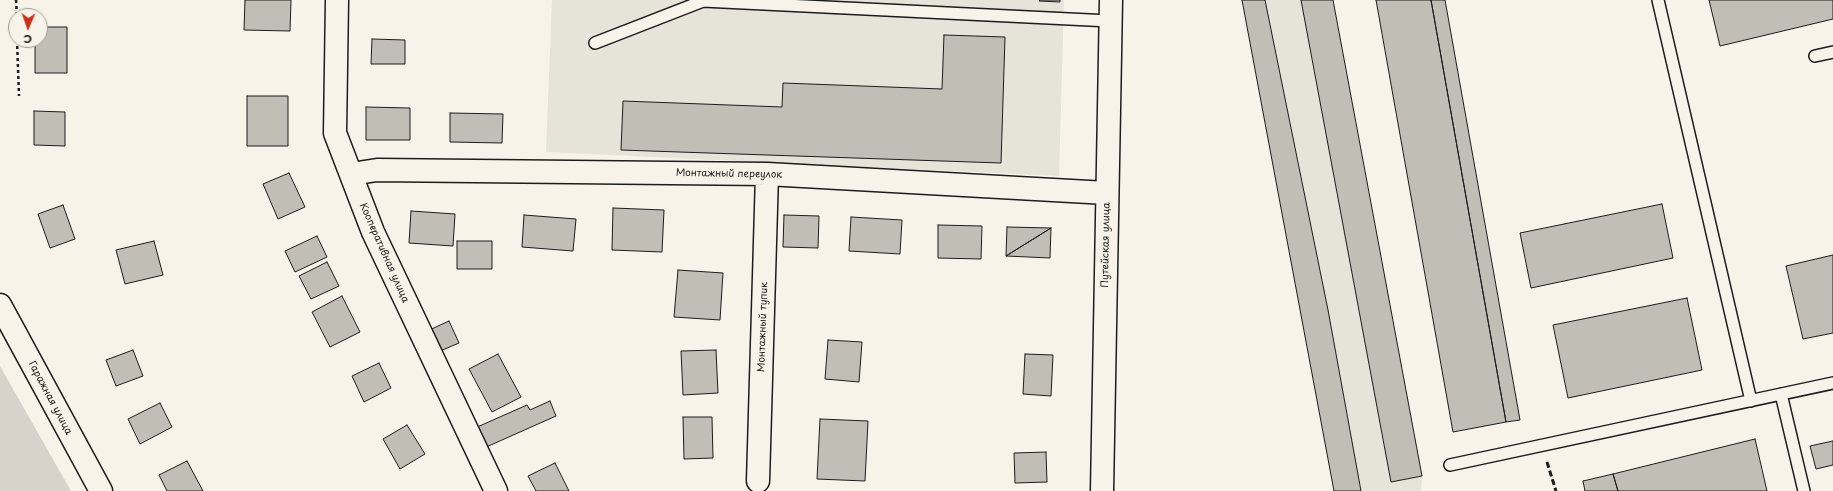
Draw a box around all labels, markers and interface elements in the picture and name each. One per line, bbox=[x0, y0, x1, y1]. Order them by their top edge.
north arrow bbox=[8, 8, 48, 48]
text: С bbox=[23, 31, 32, 48]
street label: Монтажный переулок bbox=[676, 167, 782, 181]
street label: Кооперативная улица bbox=[357, 201, 411, 305]
street label: Путейская улица bbox=[1099, 202, 1113, 288]
street label: Монтажный тупик bbox=[755, 282, 771, 372]
street label: Гаражная улица bbox=[26, 359, 74, 437]

